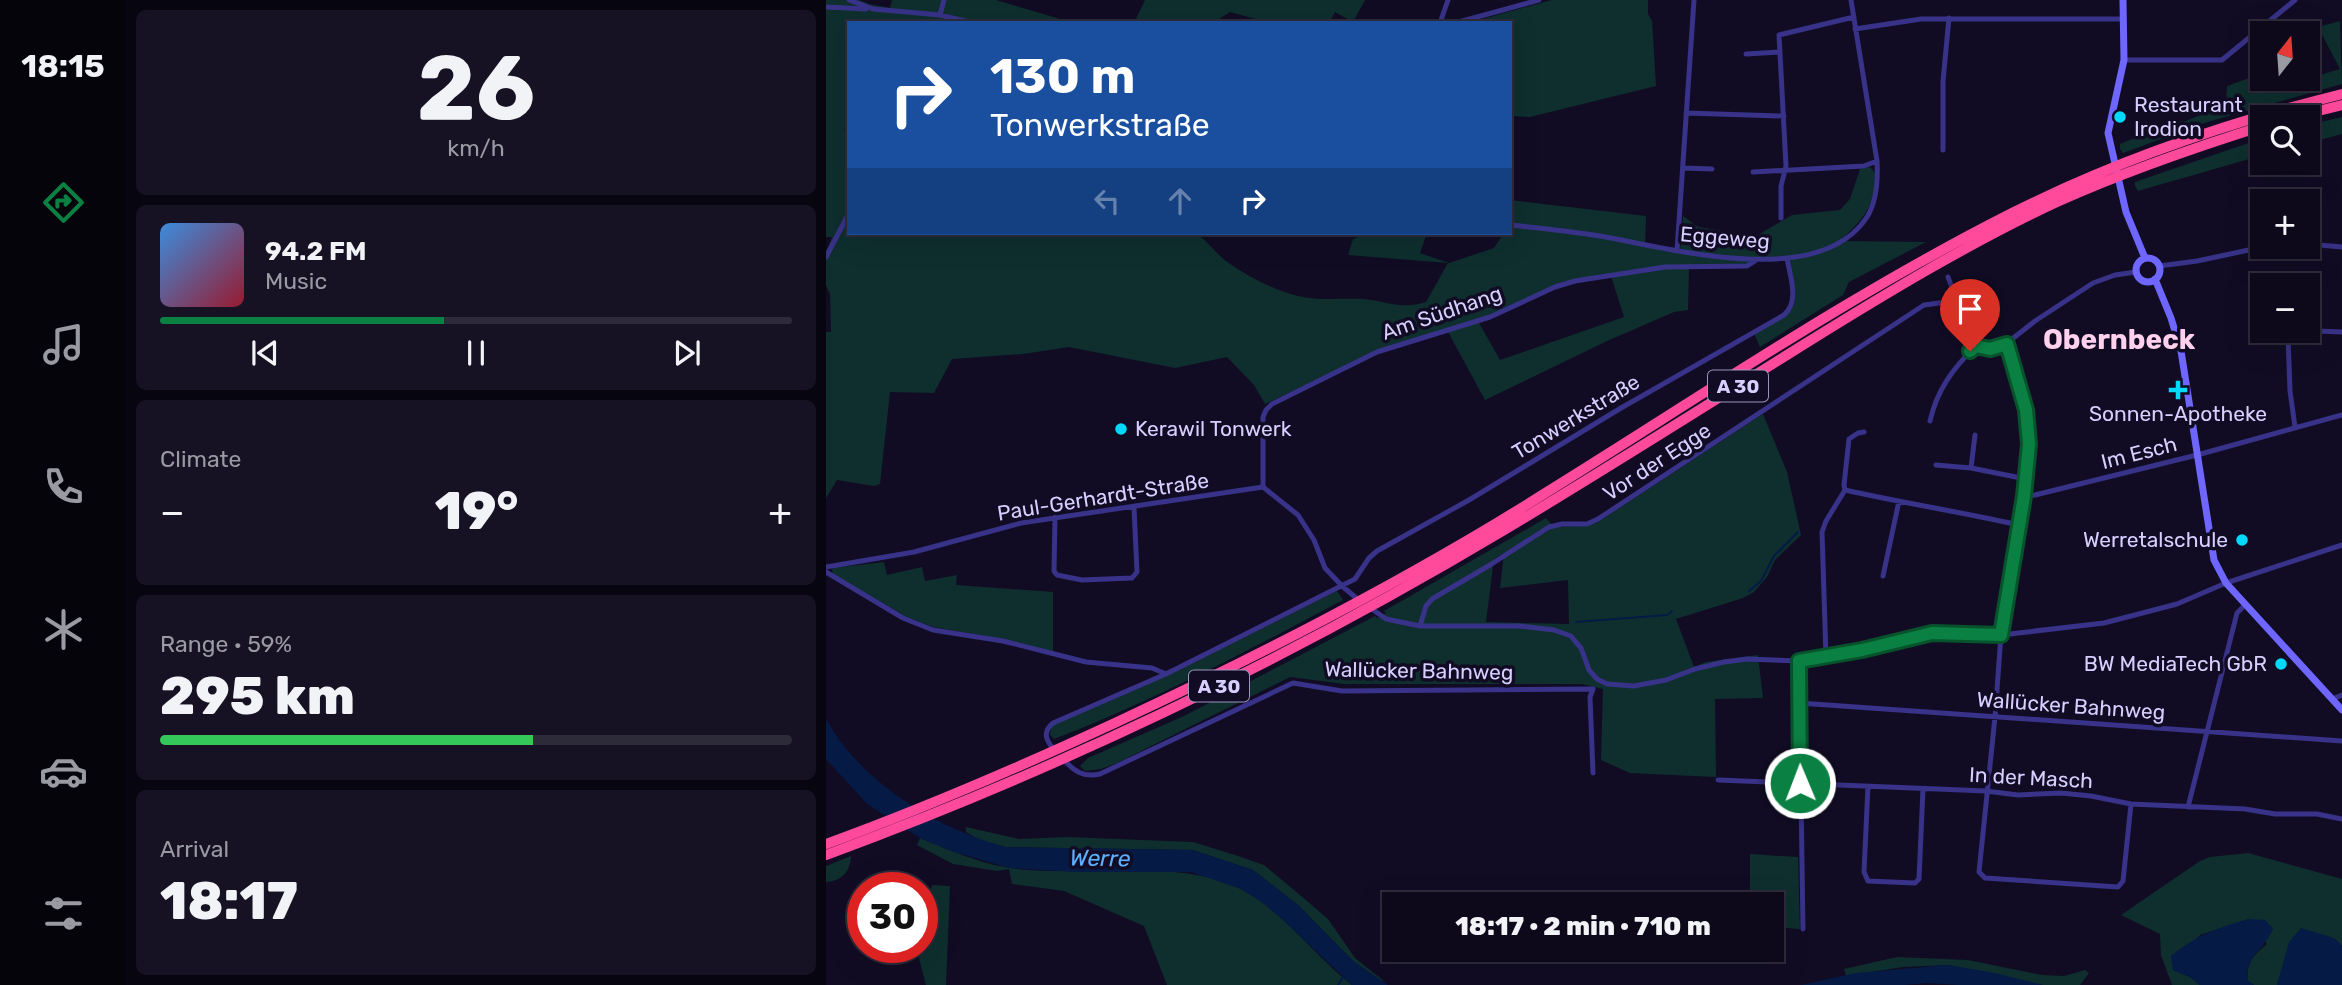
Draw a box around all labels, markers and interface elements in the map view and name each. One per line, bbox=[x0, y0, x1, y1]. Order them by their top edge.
north arrow bbox=[2250, 21, 2320, 91]
map controls bbox=[2250, 21, 2320, 343]
text: 26 bbox=[417, 34, 535, 142]
text: 18:15 bbox=[21, 47, 105, 85]
text: 130 m bbox=[990, 47, 1135, 105]
icon: right bbox=[875, 49, 966, 140]
place label: Restaurant Irodion bbox=[2134, 92, 2243, 141]
button: search bbox=[2250, 105, 2320, 175]
text: Tonwerkstraße bbox=[990, 106, 1210, 144]
marker: Restaurant Irodion bbox=[2112, 109, 2128, 125]
text: km/h bbox=[447, 134, 505, 162]
icon: directions bbox=[39, 178, 88, 227]
icon: left bbox=[1088, 182, 1126, 220]
icon: ahead bbox=[1161, 182, 1199, 220]
icon: right bbox=[1234, 182, 1272, 220]
button: + bbox=[2250, 189, 2320, 259]
street label: Eggeweg bbox=[1679, 221, 1771, 254]
text: 94.2 FM bbox=[265, 236, 366, 267]
text: Music bbox=[265, 267, 327, 295]
button: − bbox=[2250, 273, 2320, 343]
pin bbox=[1940, 279, 2000, 351]
street label: Am Südhang bbox=[1378, 280, 1505, 345]
icon: arrive bbox=[1951, 290, 1989, 328]
icon: music bbox=[39, 320, 88, 369]
district label: Obernbeck bbox=[2043, 323, 2196, 356]
icon: previous bbox=[246, 334, 284, 372]
icon: pause bbox=[457, 334, 495, 372]
icon: next bbox=[668, 334, 706, 372]
street label: Tonwerkstraße bbox=[1508, 369, 1644, 464]
road number: A 30 bbox=[1708, 370, 1768, 402]
marker: Sonnen-Apotheke bbox=[2170, 382, 2186, 398]
place label: Sonnen-Apotheke bbox=[2089, 401, 2267, 426]
place label: Kerawil Tonwerk bbox=[1135, 416, 1292, 441]
street label: Vor der Egge bbox=[1598, 417, 1715, 506]
marker: Kerawil Tonwerk bbox=[1113, 421, 1129, 437]
street label: Im Esch bbox=[2098, 431, 2179, 474]
text: Climate bbox=[160, 445, 241, 473]
icon: phone bbox=[39, 462, 88, 511]
street label: Paul-Gerhardt-Straße bbox=[995, 467, 1211, 526]
text: 19° bbox=[435, 480, 518, 542]
text: − bbox=[160, 489, 185, 535]
text: + bbox=[768, 489, 792, 535]
place label: Werretalschule bbox=[2083, 527, 2228, 552]
marker: Werretalschule bbox=[2234, 532, 2250, 548]
icon: climate bbox=[39, 605, 88, 654]
text: Range · 59% bbox=[160, 630, 292, 658]
place label: BW MediaTech GbR bbox=[2084, 651, 2267, 676]
street label: Wallücker Bahnweg bbox=[1324, 656, 1514, 685]
marker: BW MediaTech GbR bbox=[2273, 656, 2289, 672]
text: 295 km bbox=[160, 665, 355, 727]
road number: A 30 bbox=[1189, 670, 1249, 702]
street label: Wallücker Bahnweg bbox=[1976, 686, 2166, 725]
position arrow bbox=[1763, 746, 1837, 820]
icon: car bbox=[39, 747, 88, 796]
street label: In der Masch bbox=[1969, 762, 2094, 793]
text: Arrival bbox=[160, 835, 229, 863]
water label: Werre bbox=[1069, 843, 1131, 873]
text: 18:17 bbox=[160, 870, 298, 932]
speed limit sign: 30 bbox=[847, 872, 938, 963]
icon: filters bbox=[39, 889, 88, 938]
text: 18:17 · 2 min · 710 m bbox=[1455, 911, 1711, 942]

